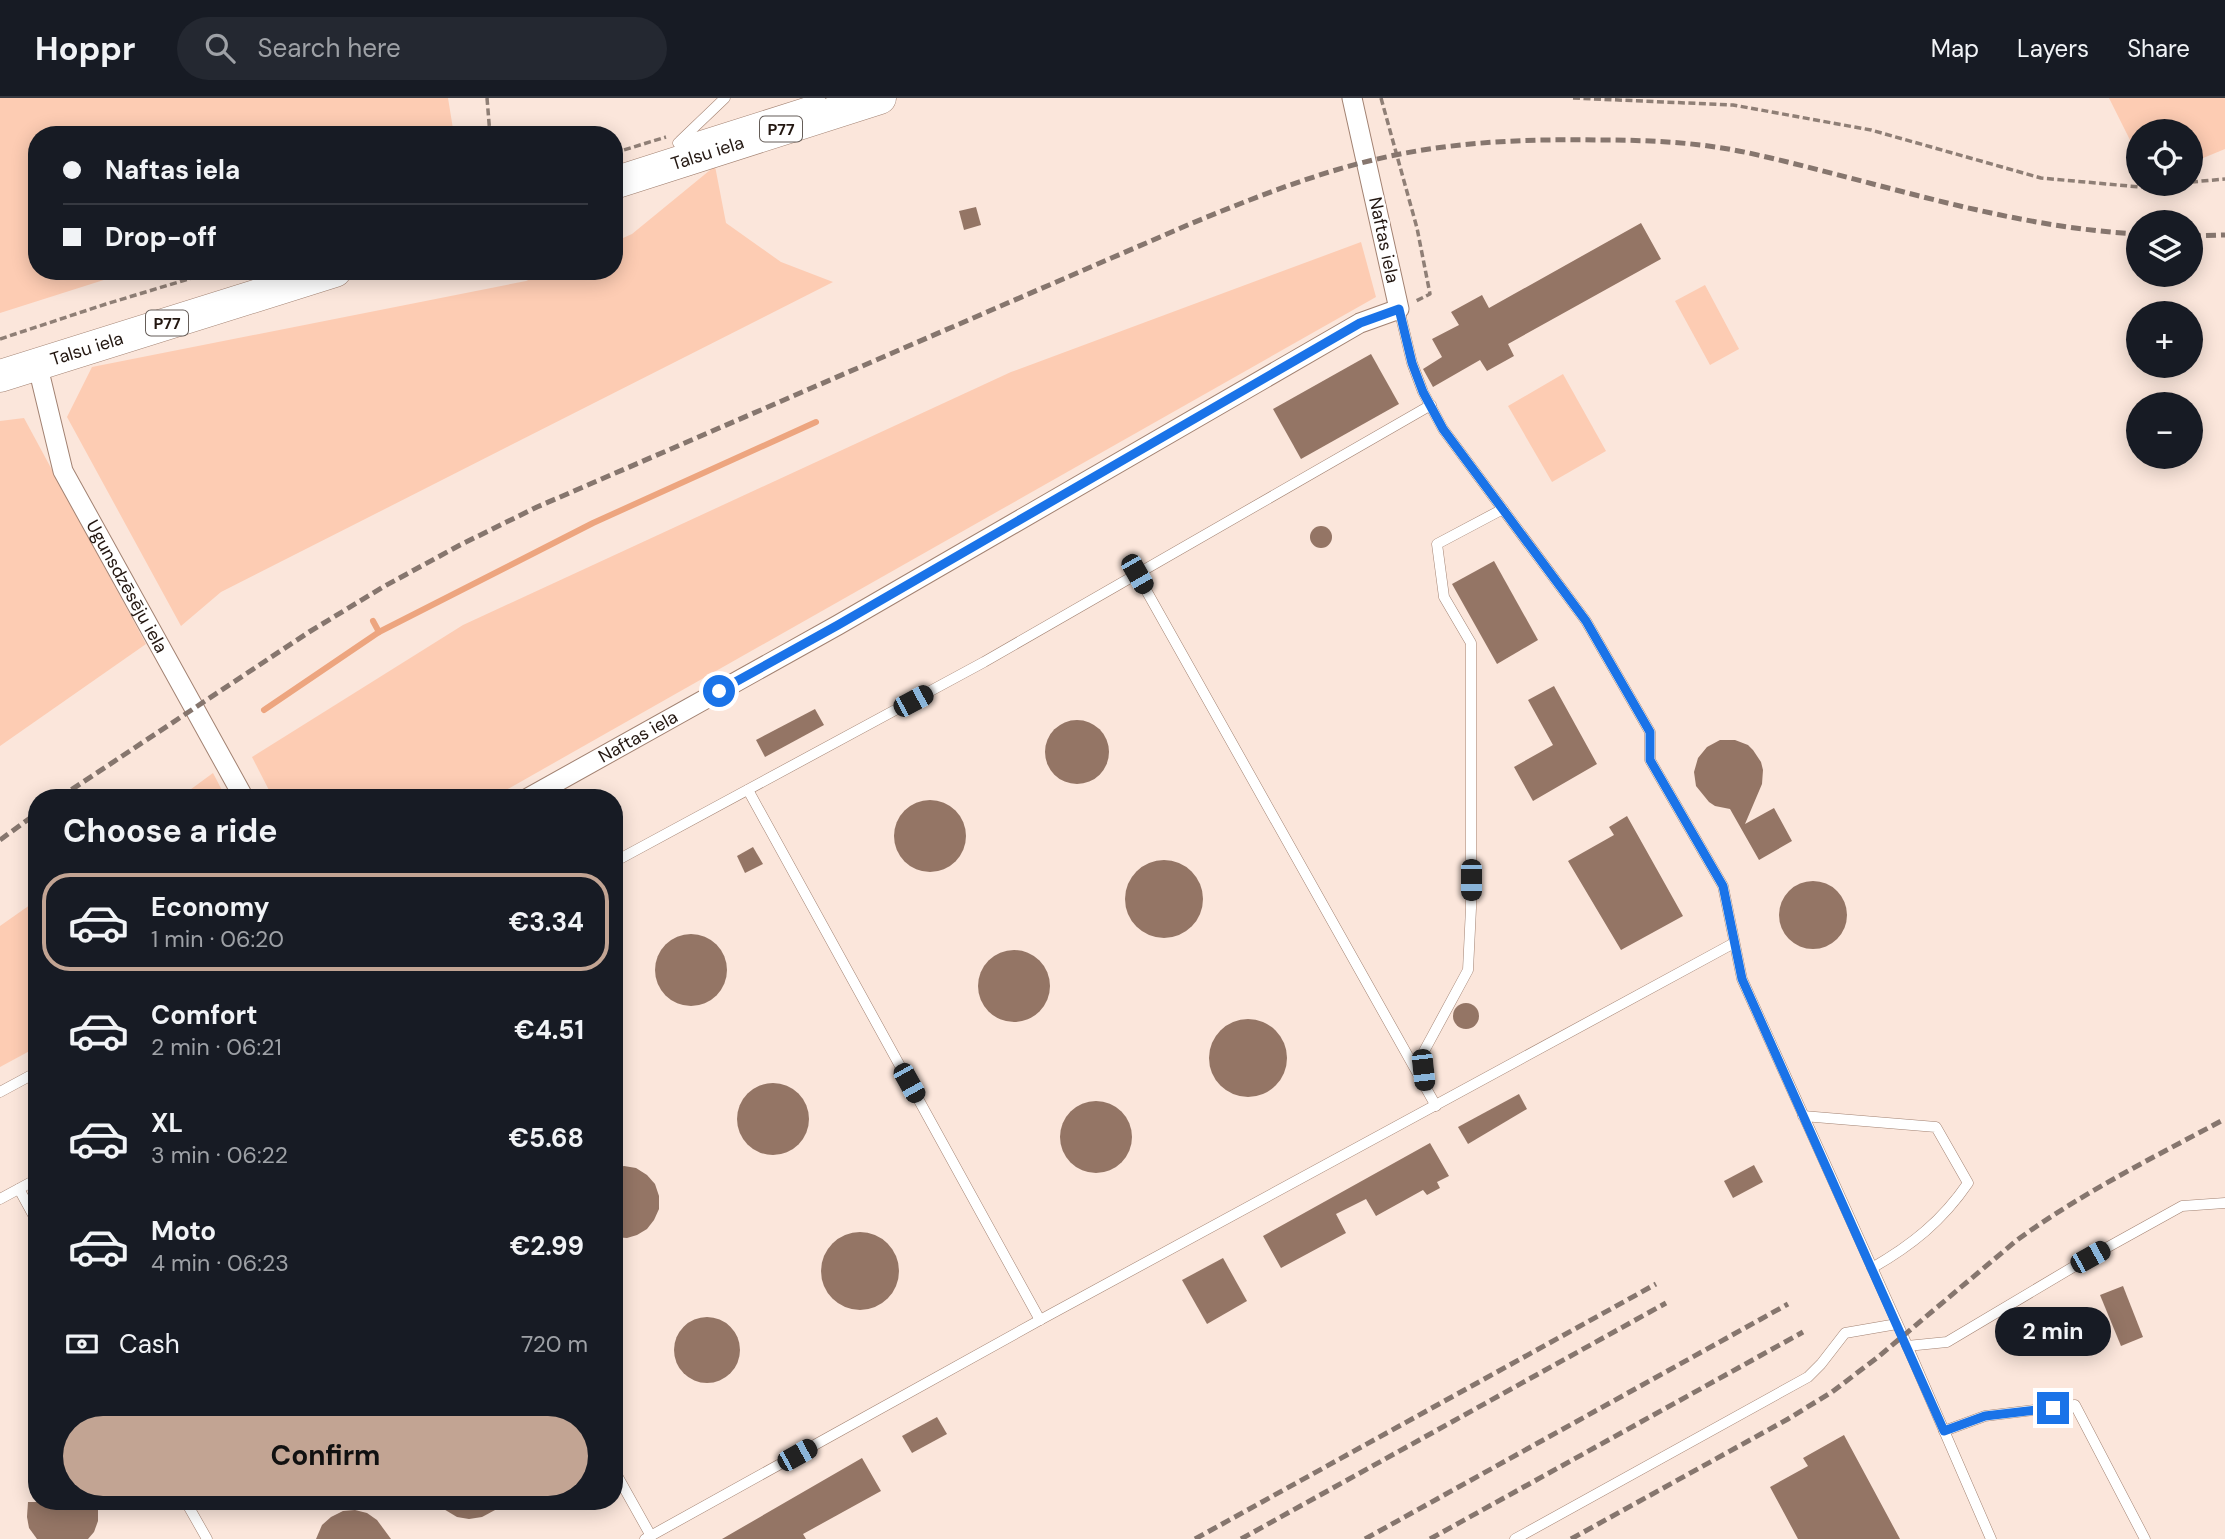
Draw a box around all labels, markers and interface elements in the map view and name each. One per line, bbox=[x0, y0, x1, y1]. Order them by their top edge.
search box bbox=[177, 17, 667, 80]
text: Hoppr bbox=[35, 27, 135, 70]
icon: search bbox=[201, 29, 239, 67]
text: Search here bbox=[257, 31, 401, 65]
text: Map bbox=[1931, 33, 1979, 64]
text: Layers bbox=[2017, 33, 2089, 64]
text: Share bbox=[2127, 33, 2190, 64]
road number: P77 bbox=[760, 117, 802, 142]
map controls bbox=[2126, 119, 2203, 469]
button: locate bbox=[2126, 119, 2203, 196]
street label: Talsu iela bbox=[668, 130, 747, 176]
text: Naftas iela bbox=[105, 153, 240, 187]
street label: Naftas iela bbox=[1363, 195, 1405, 285]
button: layers bbox=[2126, 210, 2203, 287]
text: Drop-off bbox=[105, 220, 217, 254]
button: + bbox=[2126, 301, 2203, 378]
road number: P77 bbox=[146, 311, 188, 336]
street label: Talsu iela bbox=[47, 326, 126, 371]
button: − bbox=[2126, 392, 2203, 469]
street label: Ugunsdzēsēju iela bbox=[80, 516, 173, 657]
car bbox=[1118, 551, 1157, 597]
route start bbox=[703, 675, 735, 707]
car bbox=[890, 682, 937, 720]
street label: Naftas iela bbox=[594, 705, 682, 768]
text: Choose a ride bbox=[63, 810, 278, 852]
car bbox=[1461, 859, 1482, 901]
text: Economy bbox=[151, 890, 269, 924]
icon: car bbox=[67, 891, 130, 954]
text: €3.34 bbox=[509, 905, 584, 939]
text: 1 min · 06:20 bbox=[151, 924, 284, 954]
text: Comfort bbox=[151, 998, 257, 1032]
icon: car bbox=[67, 999, 130, 1062]
text: €4.51 bbox=[514, 1013, 584, 1047]
text: 2 min · 06:21 bbox=[151, 1032, 282, 1062]
car bbox=[1411, 1048, 1436, 1092]
car bbox=[890, 1060, 929, 1106]
text: XL bbox=[151, 1106, 183, 1140]
icon: car bbox=[67, 1107, 130, 1170]
text: €5.68 bbox=[509, 1121, 584, 1155]
text: 3 min · 06:22 bbox=[151, 1140, 288, 1170]
text: Moto bbox=[151, 1214, 216, 1248]
icon: car bbox=[67, 1215, 130, 1278]
text: €2.99 bbox=[510, 1229, 584, 1263]
car bbox=[2067, 1238, 2114, 1276]
text: 4 min · 06:23 bbox=[151, 1248, 289, 1278]
callout: 2 min bbox=[1995, 1306, 2111, 1356]
text: 2 min bbox=[2023, 1316, 2083, 1346]
icon: cash bbox=[63, 1325, 101, 1363]
text: Cash bbox=[119, 1327, 180, 1361]
text: 720 m bbox=[521, 1329, 588, 1359]
route end bbox=[2037, 1392, 2069, 1424]
button: Confirm bbox=[63, 1416, 588, 1496]
car bbox=[774, 1436, 821, 1474]

